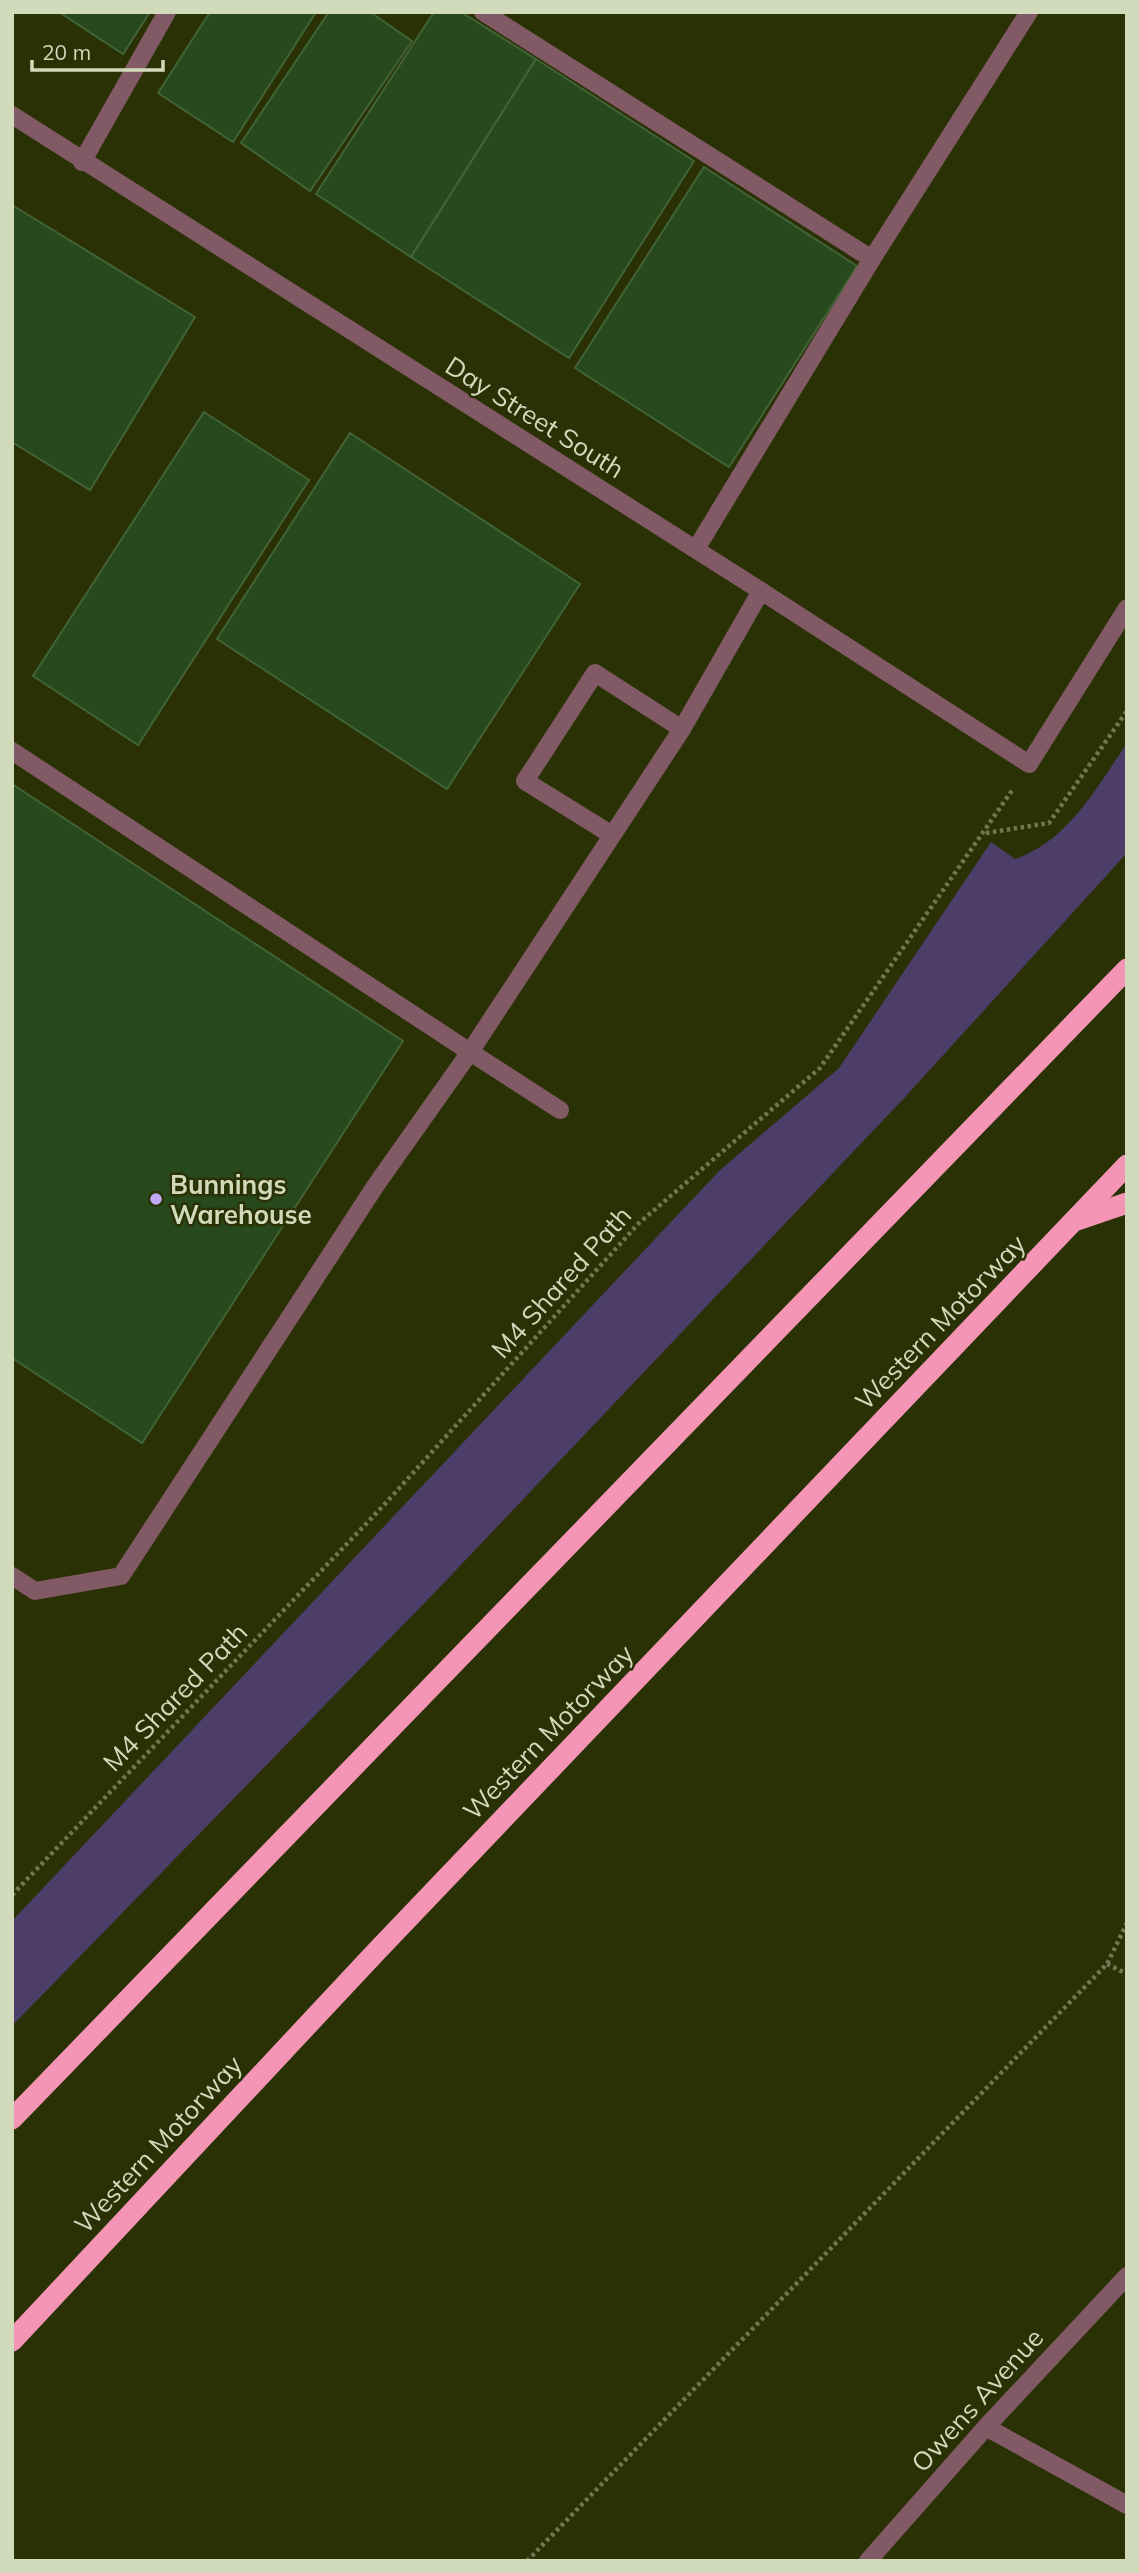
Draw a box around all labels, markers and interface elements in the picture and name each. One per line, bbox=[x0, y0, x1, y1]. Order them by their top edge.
scale bar bbox=[32, 28, 163, 72]
text: 20 m bbox=[42, 39, 91, 65]
street label: Day Street South bbox=[440, 349, 630, 485]
place label: Bunnings Warehouse bbox=[170, 1168, 312, 1231]
marker: Bunnings Warehouse bbox=[148, 1191, 164, 1207]
street label: M4 Shared Path bbox=[484, 1199, 638, 1365]
street label: Western Motorway bbox=[848, 1227, 1032, 1417]
street label: M4 Shared Path bbox=[96, 1616, 254, 1778]
street label: Western Motorway bbox=[456, 1637, 640, 1827]
street label: Western Motorway bbox=[67, 2048, 249, 2240]
street label: Owens Avenue bbox=[904, 2321, 1050, 2479]

